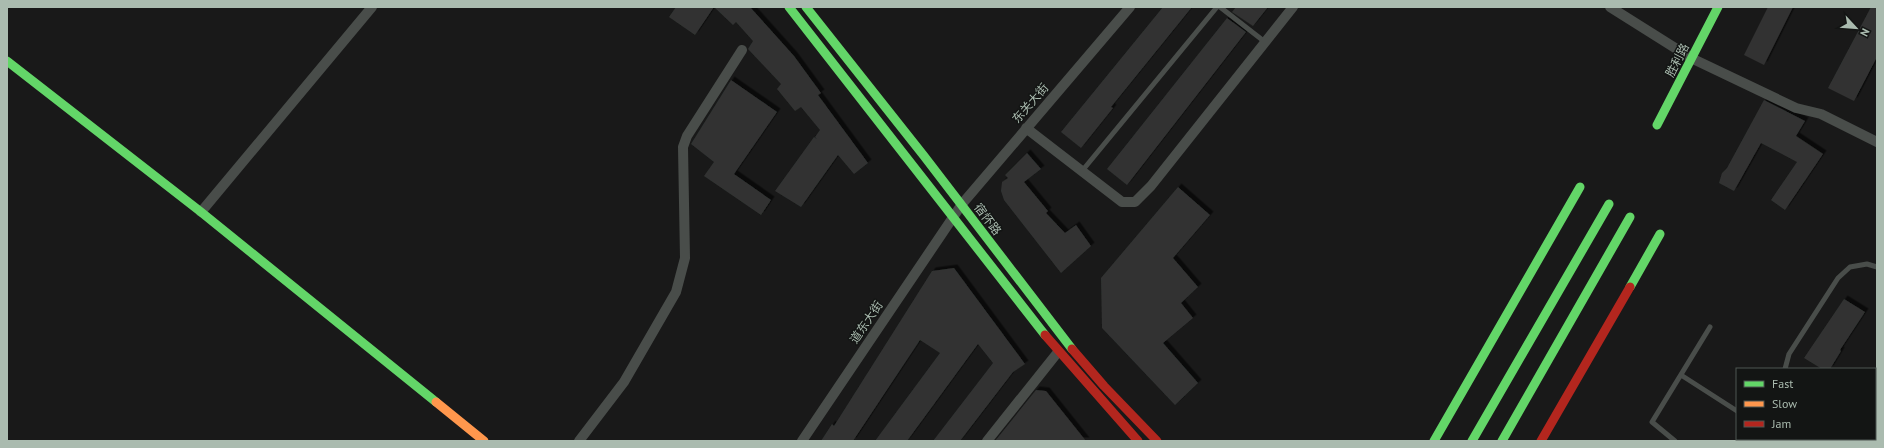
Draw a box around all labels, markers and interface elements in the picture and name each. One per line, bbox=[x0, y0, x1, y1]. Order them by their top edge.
north arrow bbox=[1836, 8, 1876, 48]
text: N bbox=[1857, 26, 1873, 39]
street label: 胜利路 bbox=[1662, 41, 1692, 79]
street label: 东关大街 bbox=[1009, 80, 1051, 126]
street label: 宿怀路 bbox=[971, 200, 1005, 238]
street label: 道东大街 bbox=[846, 298, 886, 346]
legend bbox=[1736, 368, 1876, 440]
text: Fast bbox=[1772, 376, 1793, 391]
text: Slow bbox=[1772, 396, 1797, 411]
text: Jam bbox=[1771, 416, 1791, 431]

